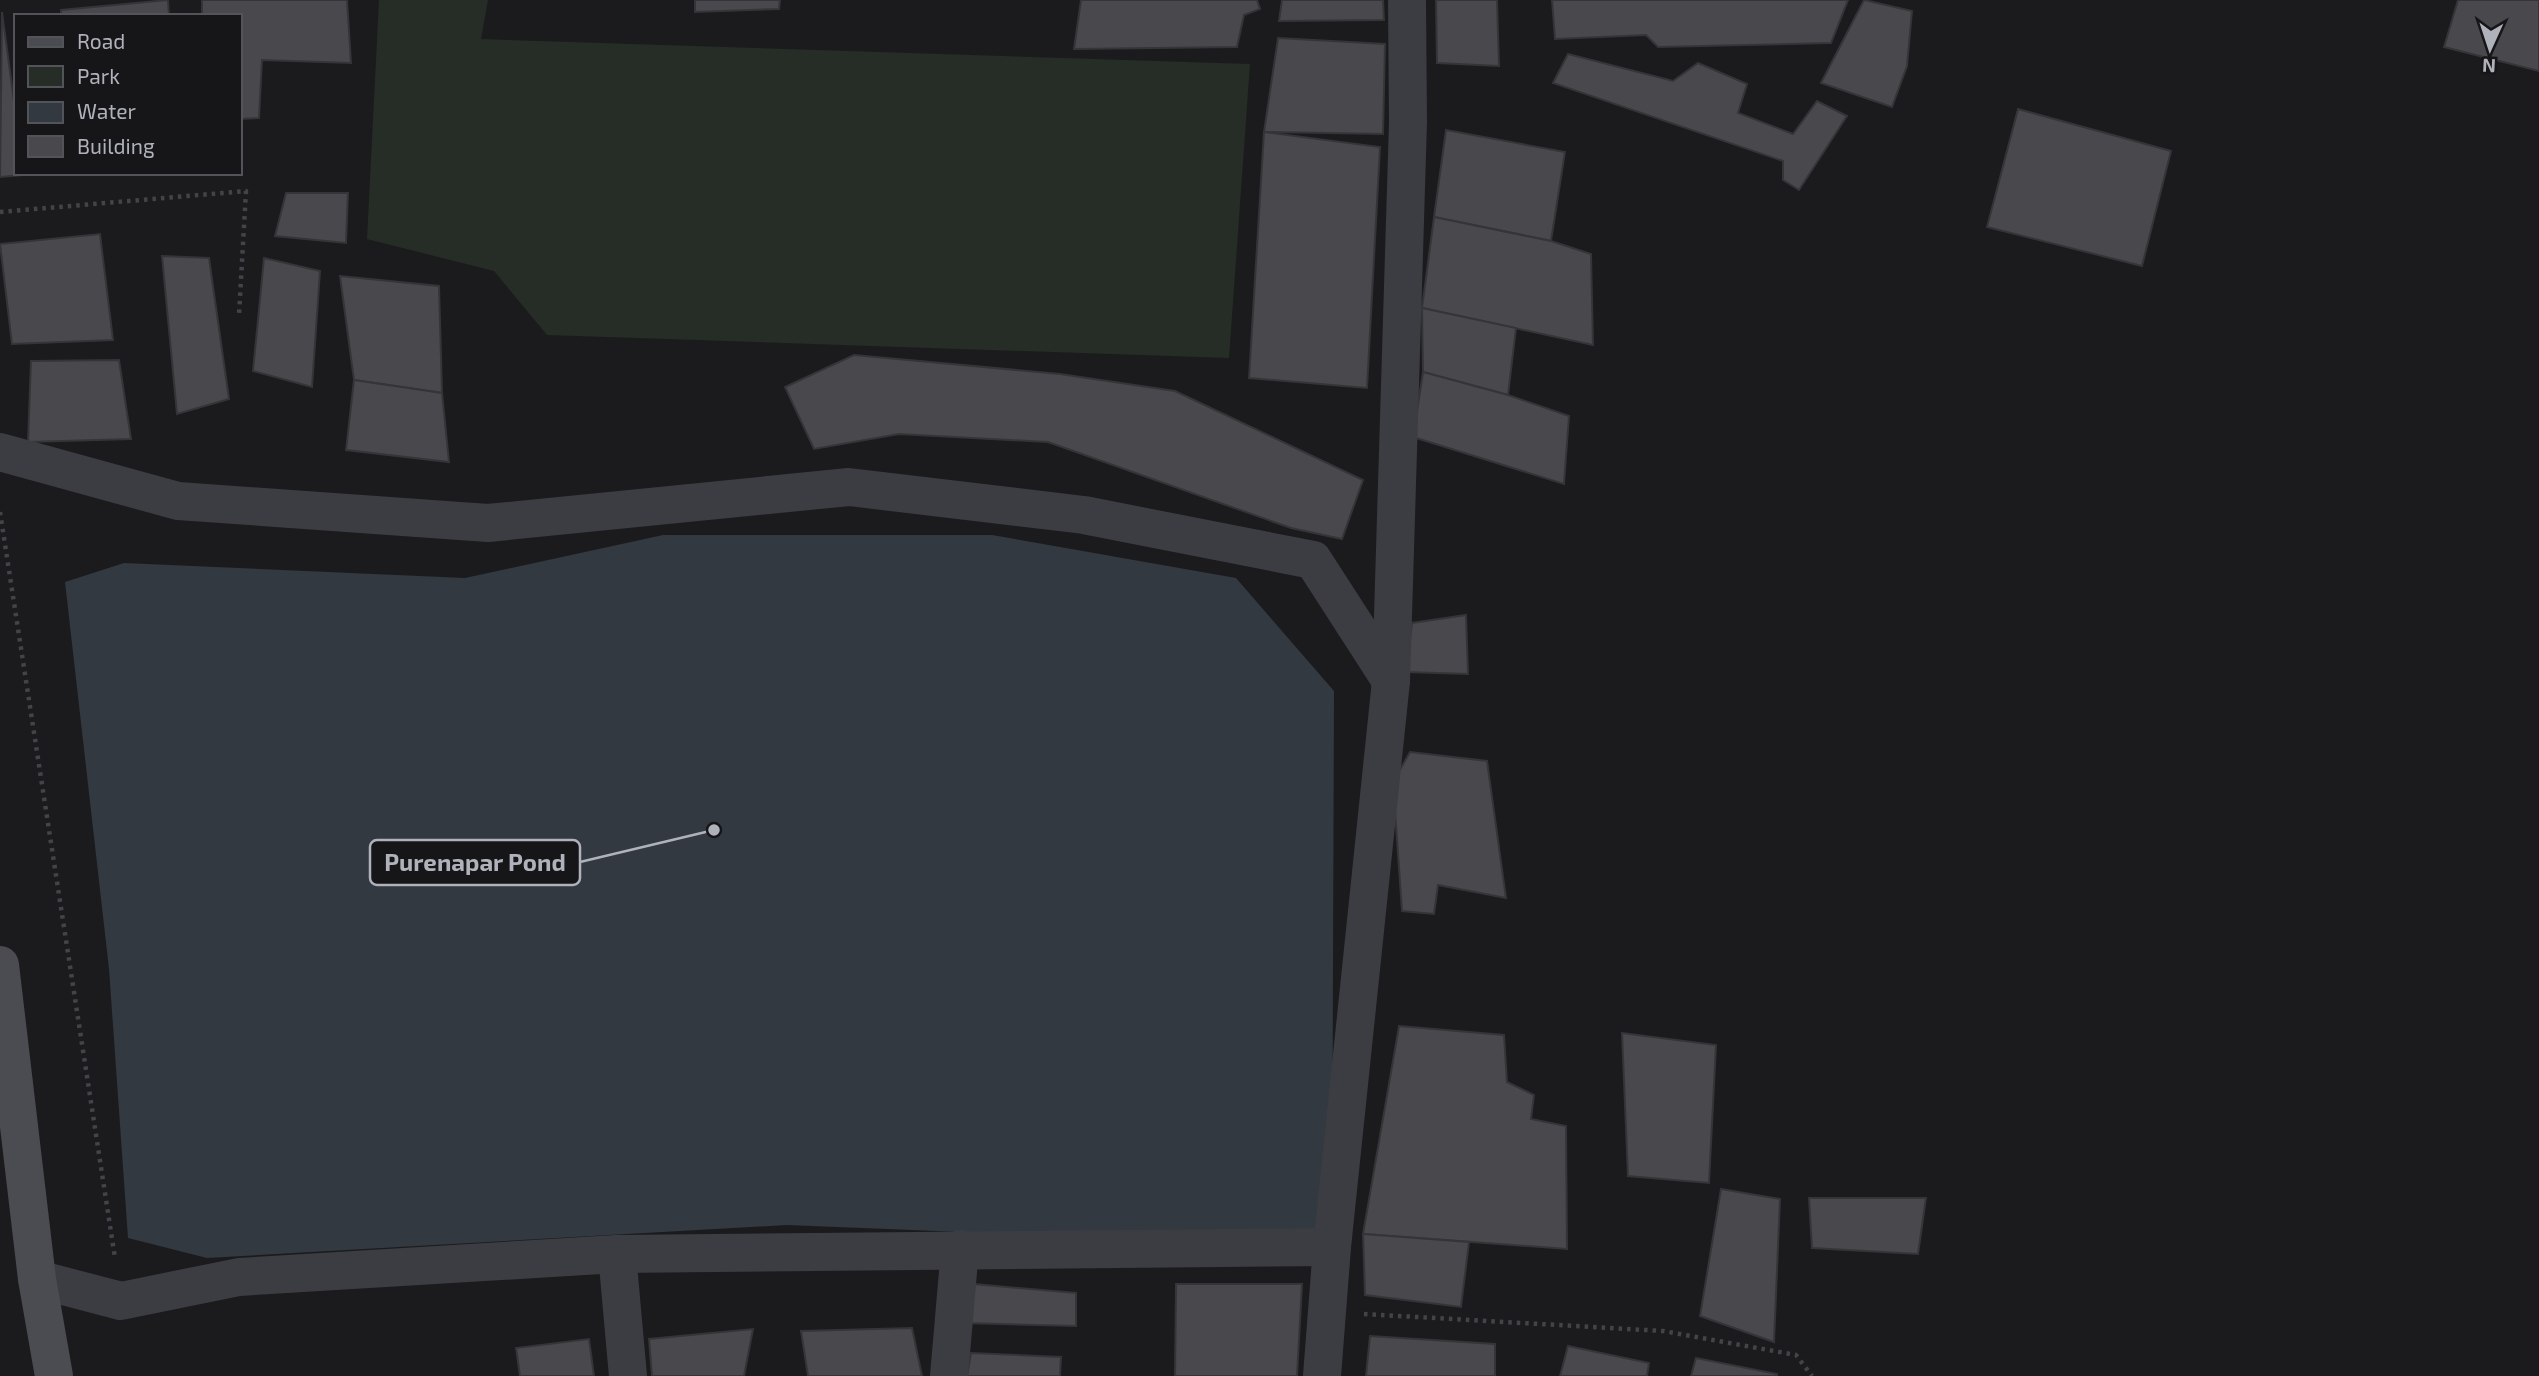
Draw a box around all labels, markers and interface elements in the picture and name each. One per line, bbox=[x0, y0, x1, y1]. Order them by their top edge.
legend bbox=[14, 14, 242, 175]
north arrow bbox=[2455, 14, 2525, 84]
text: Road bbox=[77, 28, 125, 53]
text: N bbox=[2482, 55, 2497, 78]
text: Park bbox=[77, 63, 120, 88]
text: Water bbox=[77, 98, 136, 123]
text: Building bbox=[77, 133, 155, 158]
callout: Purenapar Pond bbox=[370, 840, 580, 885]
text: Purenapar Pond bbox=[384, 847, 566, 876]

